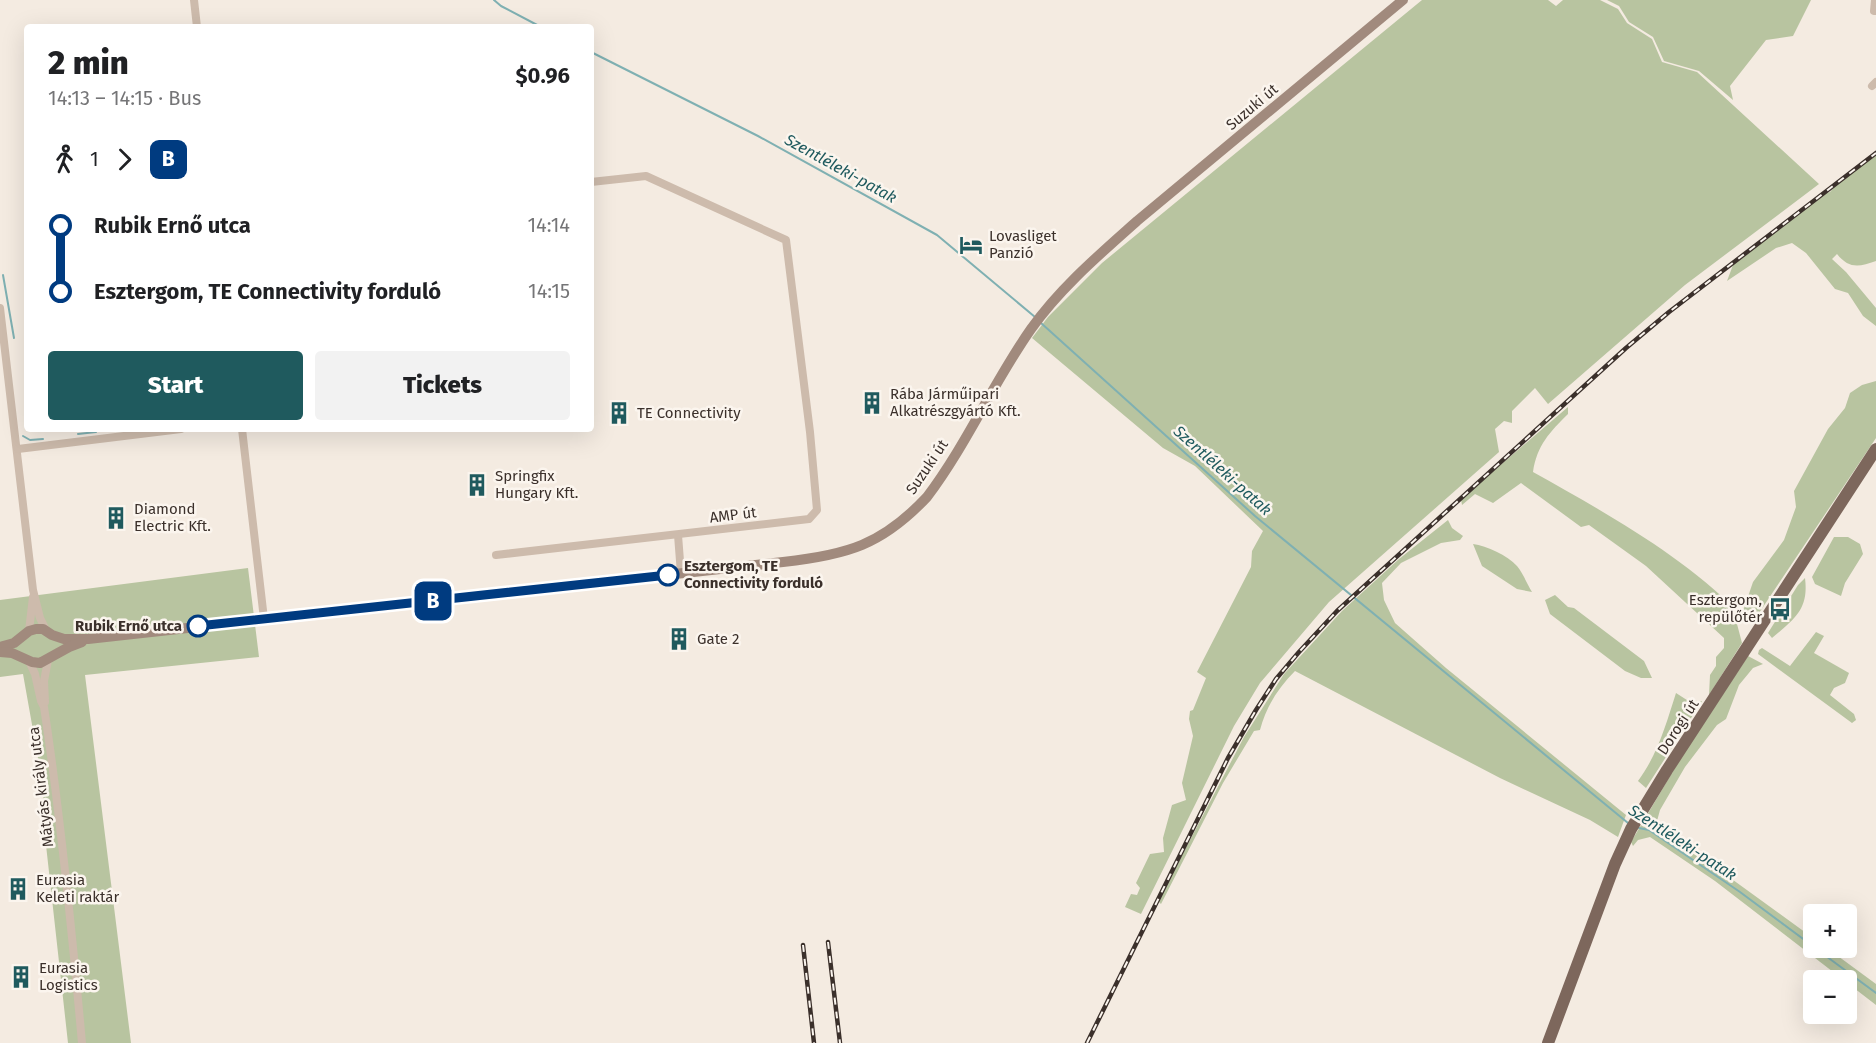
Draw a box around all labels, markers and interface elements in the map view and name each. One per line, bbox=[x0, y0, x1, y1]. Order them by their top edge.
text: 2 min bbox=[48, 43, 129, 83]
text: $0.96 bbox=[516, 62, 570, 89]
street label: Suzuki út bbox=[1222, 80, 1282, 134]
text: 14:13 – 14:15 · Bus bbox=[48, 86, 201, 110]
water label: Szentléleki-patak bbox=[781, 129, 900, 207]
icon: walk bbox=[48, 143, 81, 176]
icon: forward bbox=[108, 143, 141, 176]
text: B bbox=[162, 146, 175, 172]
text: 1 bbox=[90, 147, 99, 171]
text: Rubik Ernő utca bbox=[94, 212, 251, 239]
text: 14:14 bbox=[527, 213, 570, 237]
place label: Lovasliget Panzió bbox=[989, 227, 1057, 262]
hotel icon: Lovasliget Panzió bbox=[958, 232, 984, 258]
text: Esztergom, TE Connectivity forduló bbox=[94, 278, 441, 305]
text: 14:15 bbox=[528, 279, 570, 303]
button: Start bbox=[48, 351, 303, 420]
button: Tickets bbox=[315, 351, 570, 420]
place label: Rába Járműipari Alkatrészgyártó Kft. bbox=[890, 385, 1021, 420]
building icon: Rába Járműipari Alkatrészgyártó Kft. bbox=[859, 390, 885, 416]
building icon: TE Connectivity bbox=[606, 400, 632, 426]
place label: TE Connectivity bbox=[637, 404, 741, 422]
water label: Szentléleki-patak bbox=[1169, 421, 1276, 519]
street label: Suzuki út bbox=[902, 436, 952, 498]
place label: Springfix Hungary Kft. bbox=[495, 467, 578, 502]
building icon: Springfix Hungary Kft. bbox=[464, 472, 490, 498]
place label: Diamond Electric Kft. bbox=[134, 500, 211, 535]
street label: AMP út bbox=[709, 503, 758, 527]
building icon: Diamond Electric Kft. bbox=[103, 505, 129, 531]
place label: Esztergom, TE Connectivity forduló bbox=[684, 557, 823, 592]
marker: Esztergom, TE Connectivity forduló bbox=[657, 564, 679, 586]
line badge: B bbox=[414, 582, 452, 620]
text: B bbox=[427, 588, 439, 614]
place label: Esztergom, repülőtér bbox=[1689, 591, 1762, 626]
bus stop icon: Esztergom, repülőtér bbox=[1767, 596, 1793, 622]
marker: Rubik Ernő utca bbox=[187, 615, 209, 637]
place label: Rubik Ernő utca bbox=[75, 617, 182, 635]
building icon: Gate 2 bbox=[666, 626, 692, 652]
place label: Gate 2 bbox=[697, 630, 739, 648]
street label: Dorogi út bbox=[1653, 695, 1703, 758]
street label: Mátyás király utca bbox=[25, 726, 57, 848]
water label: Szentléleki-patak bbox=[1624, 800, 1741, 885]
place label: Eurasia Keleti raktár bbox=[36, 871, 119, 906]
building icon: Eurasia Keleti raktár bbox=[5, 876, 31, 902]
map controls bbox=[1803, 904, 1857, 1024]
button: + bbox=[1803, 904, 1857, 958]
place label: Eurasia Logistics bbox=[39, 959, 98, 994]
building icon: Eurasia Logistics bbox=[8, 964, 34, 990]
button: − bbox=[1803, 970, 1857, 1024]

